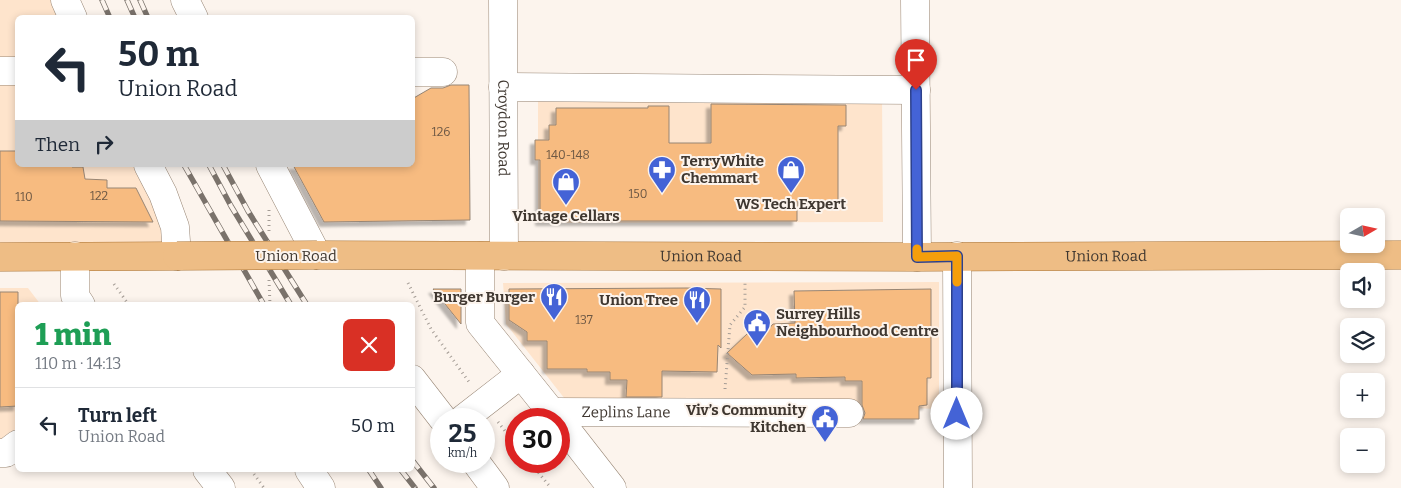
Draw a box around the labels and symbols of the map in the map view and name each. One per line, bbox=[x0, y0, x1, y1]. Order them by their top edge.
pin bbox=[895, 39, 937, 90]
street label: Croydon Road bbox=[494, 80, 513, 177]
house number: 126 bbox=[432, 125, 450, 139]
house number: 140-148 bbox=[546, 148, 590, 162]
place label: TerryWhite Chemmart bbox=[681, 152, 764, 187]
pharmacy icon: TerryWhite Chemmart bbox=[647, 155, 677, 194]
shop icon: WS Tech Expert bbox=[776, 155, 806, 194]
shop icon: Vintage Cellars bbox=[551, 167, 581, 206]
house number: 150 bbox=[629, 187, 647, 201]
house number: 122 bbox=[90, 189, 108, 203]
house number: 110 bbox=[15, 190, 33, 204]
place label: WS Tech Expert bbox=[736, 195, 846, 213]
place label: Vintage Cellars bbox=[512, 207, 620, 225]
north arrow bbox=[1340, 208, 1385, 252]
street label: Union Road bbox=[255, 247, 337, 265]
street label: Union Road bbox=[660, 247, 742, 265]
street label: Union Road bbox=[1065, 247, 1147, 265]
restaurant icon: Burger Burger bbox=[539, 282, 569, 321]
restaurant icon: Union Tree bbox=[682, 285, 712, 324]
place label: Burger Burger bbox=[433, 288, 535, 306]
place label: Union Tree bbox=[599, 291, 678, 309]
place label: Surrey Hills Neighbourhood Centre bbox=[776, 305, 939, 340]
public building icon: Surrey Hills Neighbourhood Centre bbox=[742, 308, 772, 347]
house number: 137 bbox=[575, 313, 593, 327]
position arrow bbox=[930, 387, 982, 439]
place label: Viv’s Community Kitchen bbox=[686, 401, 807, 436]
street label: Zeplins Lane bbox=[582, 403, 670, 421]
public building icon: Viv’s Community Kitchen bbox=[810, 404, 840, 443]
speed limit sign: 30 bbox=[505, 408, 570, 473]

